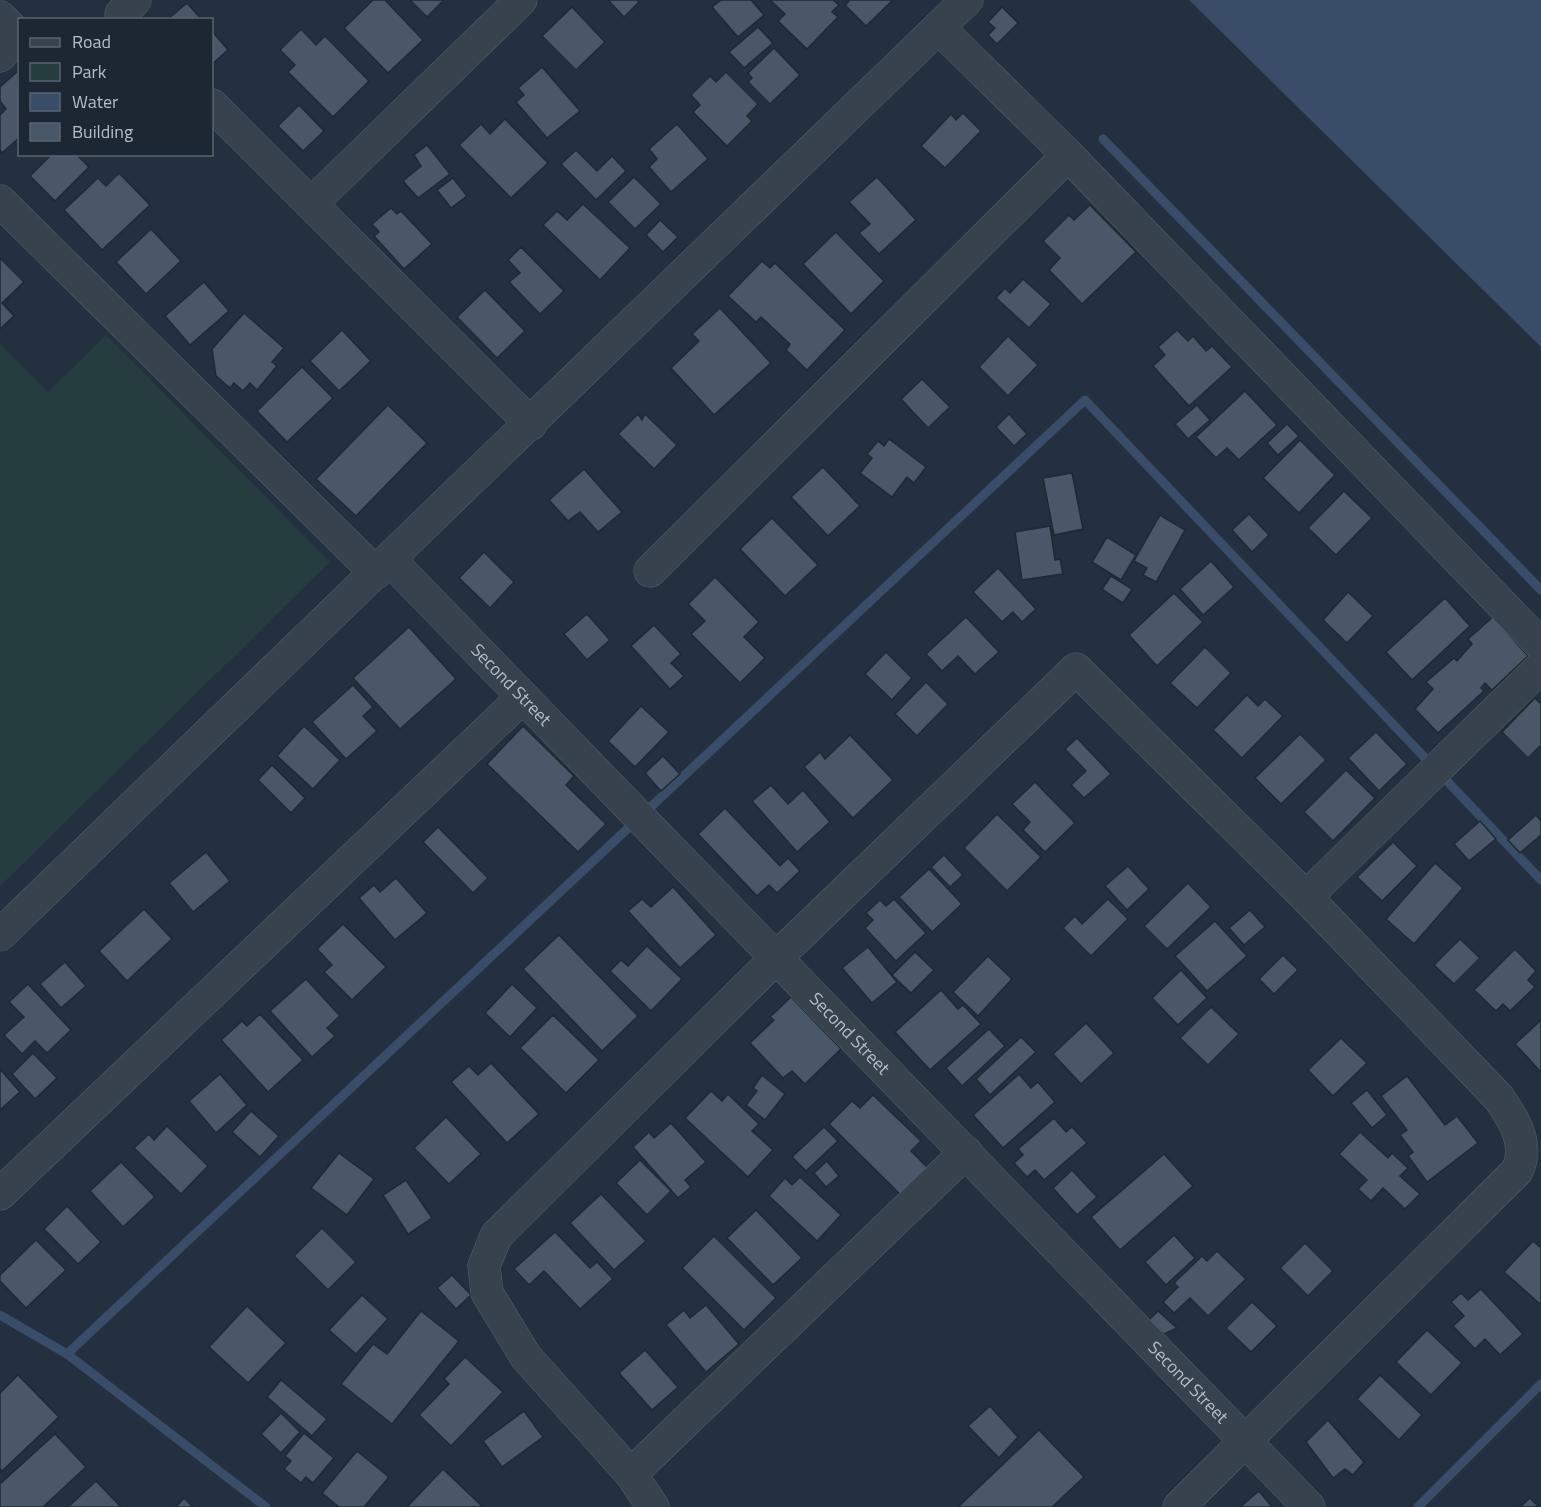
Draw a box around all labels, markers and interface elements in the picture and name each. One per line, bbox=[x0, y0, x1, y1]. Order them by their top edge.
legend bbox=[18, 18, 213, 156]
text: Road bbox=[72, 28, 111, 55]
text: Park bbox=[72, 58, 107, 85]
text: Water bbox=[72, 88, 118, 115]
text: Building bbox=[72, 118, 133, 145]
street label: Second Street bbox=[465, 637, 559, 732]
street label: Second Street bbox=[803, 986, 897, 1081]
street label: Second Street bbox=[1142, 1335, 1235, 1430]

